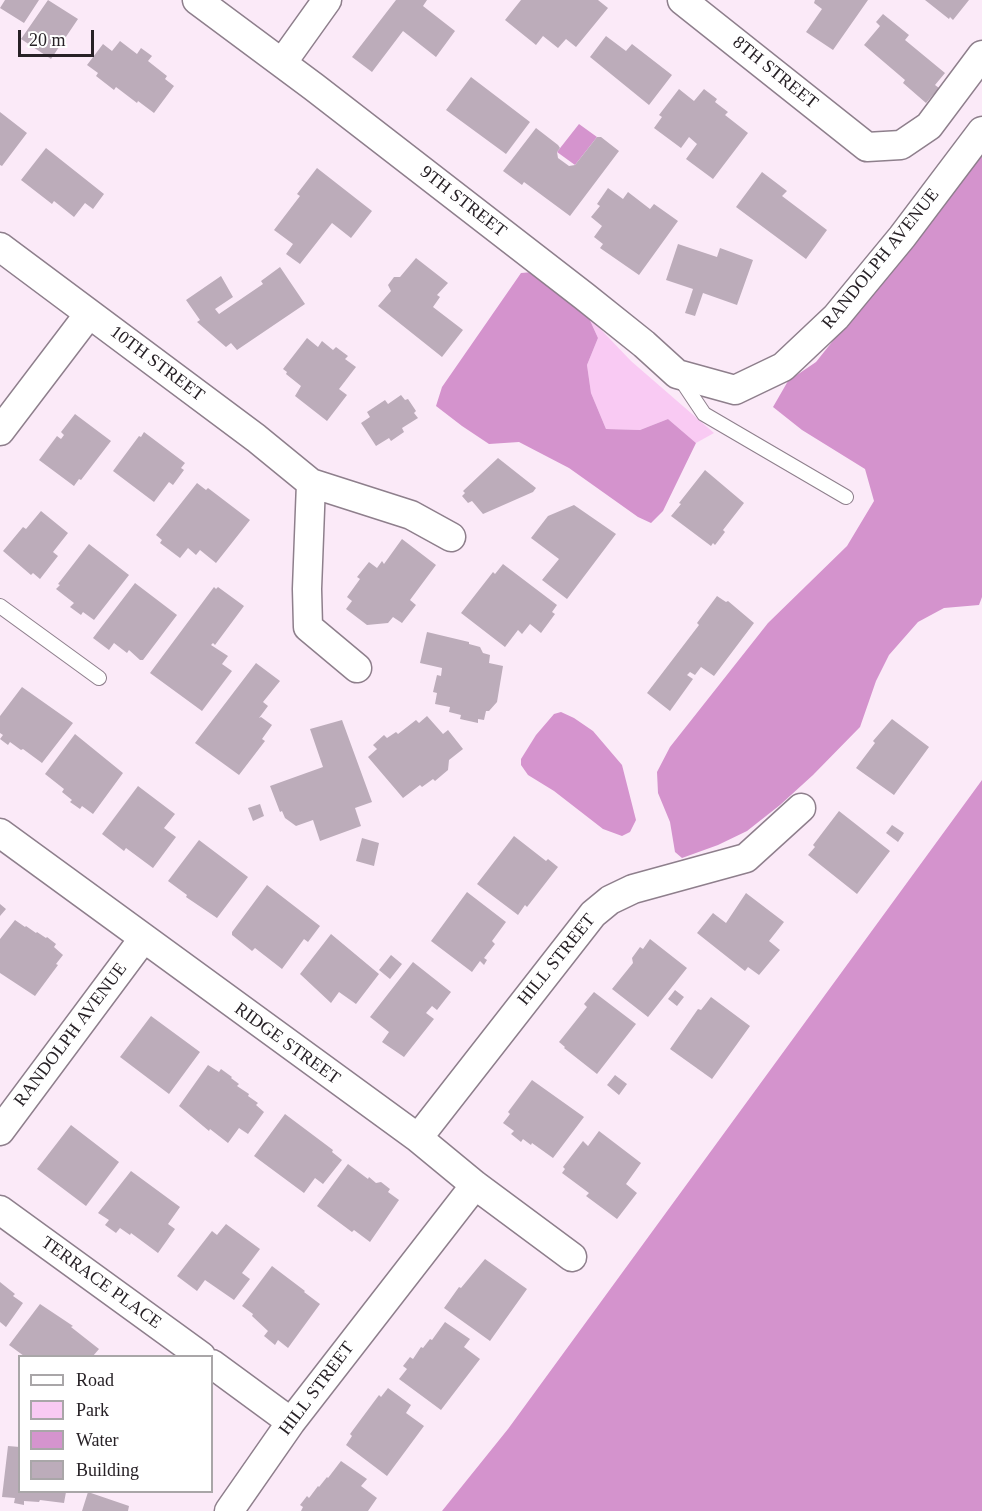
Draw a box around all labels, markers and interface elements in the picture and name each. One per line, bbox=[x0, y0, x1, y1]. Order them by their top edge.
scale bar bbox=[21, 18, 98, 56]
text: 20 m bbox=[29, 30, 66, 50]
street label: 8TH STREET bbox=[728, 32, 822, 114]
street label: 9TH STREET bbox=[416, 162, 510, 242]
street label: RANDOLPH AVENUE bbox=[818, 185, 944, 333]
street label: 10TH STREET bbox=[106, 322, 208, 406]
street label: HILL STREET bbox=[514, 910, 600, 1010]
street label: RANDOLPH AVENUE bbox=[10, 959, 132, 1111]
street label: RIDGE STREET bbox=[230, 998, 344, 1090]
street label: TERRACE PLACE bbox=[37, 1232, 165, 1334]
street label: HILL STREET bbox=[275, 1338, 359, 1440]
legend bbox=[18, 1355, 213, 1493]
text: Road bbox=[76, 1370, 114, 1390]
text: Park bbox=[76, 1400, 109, 1420]
text: Water bbox=[76, 1430, 119, 1450]
text: Building bbox=[76, 1460, 139, 1480]

